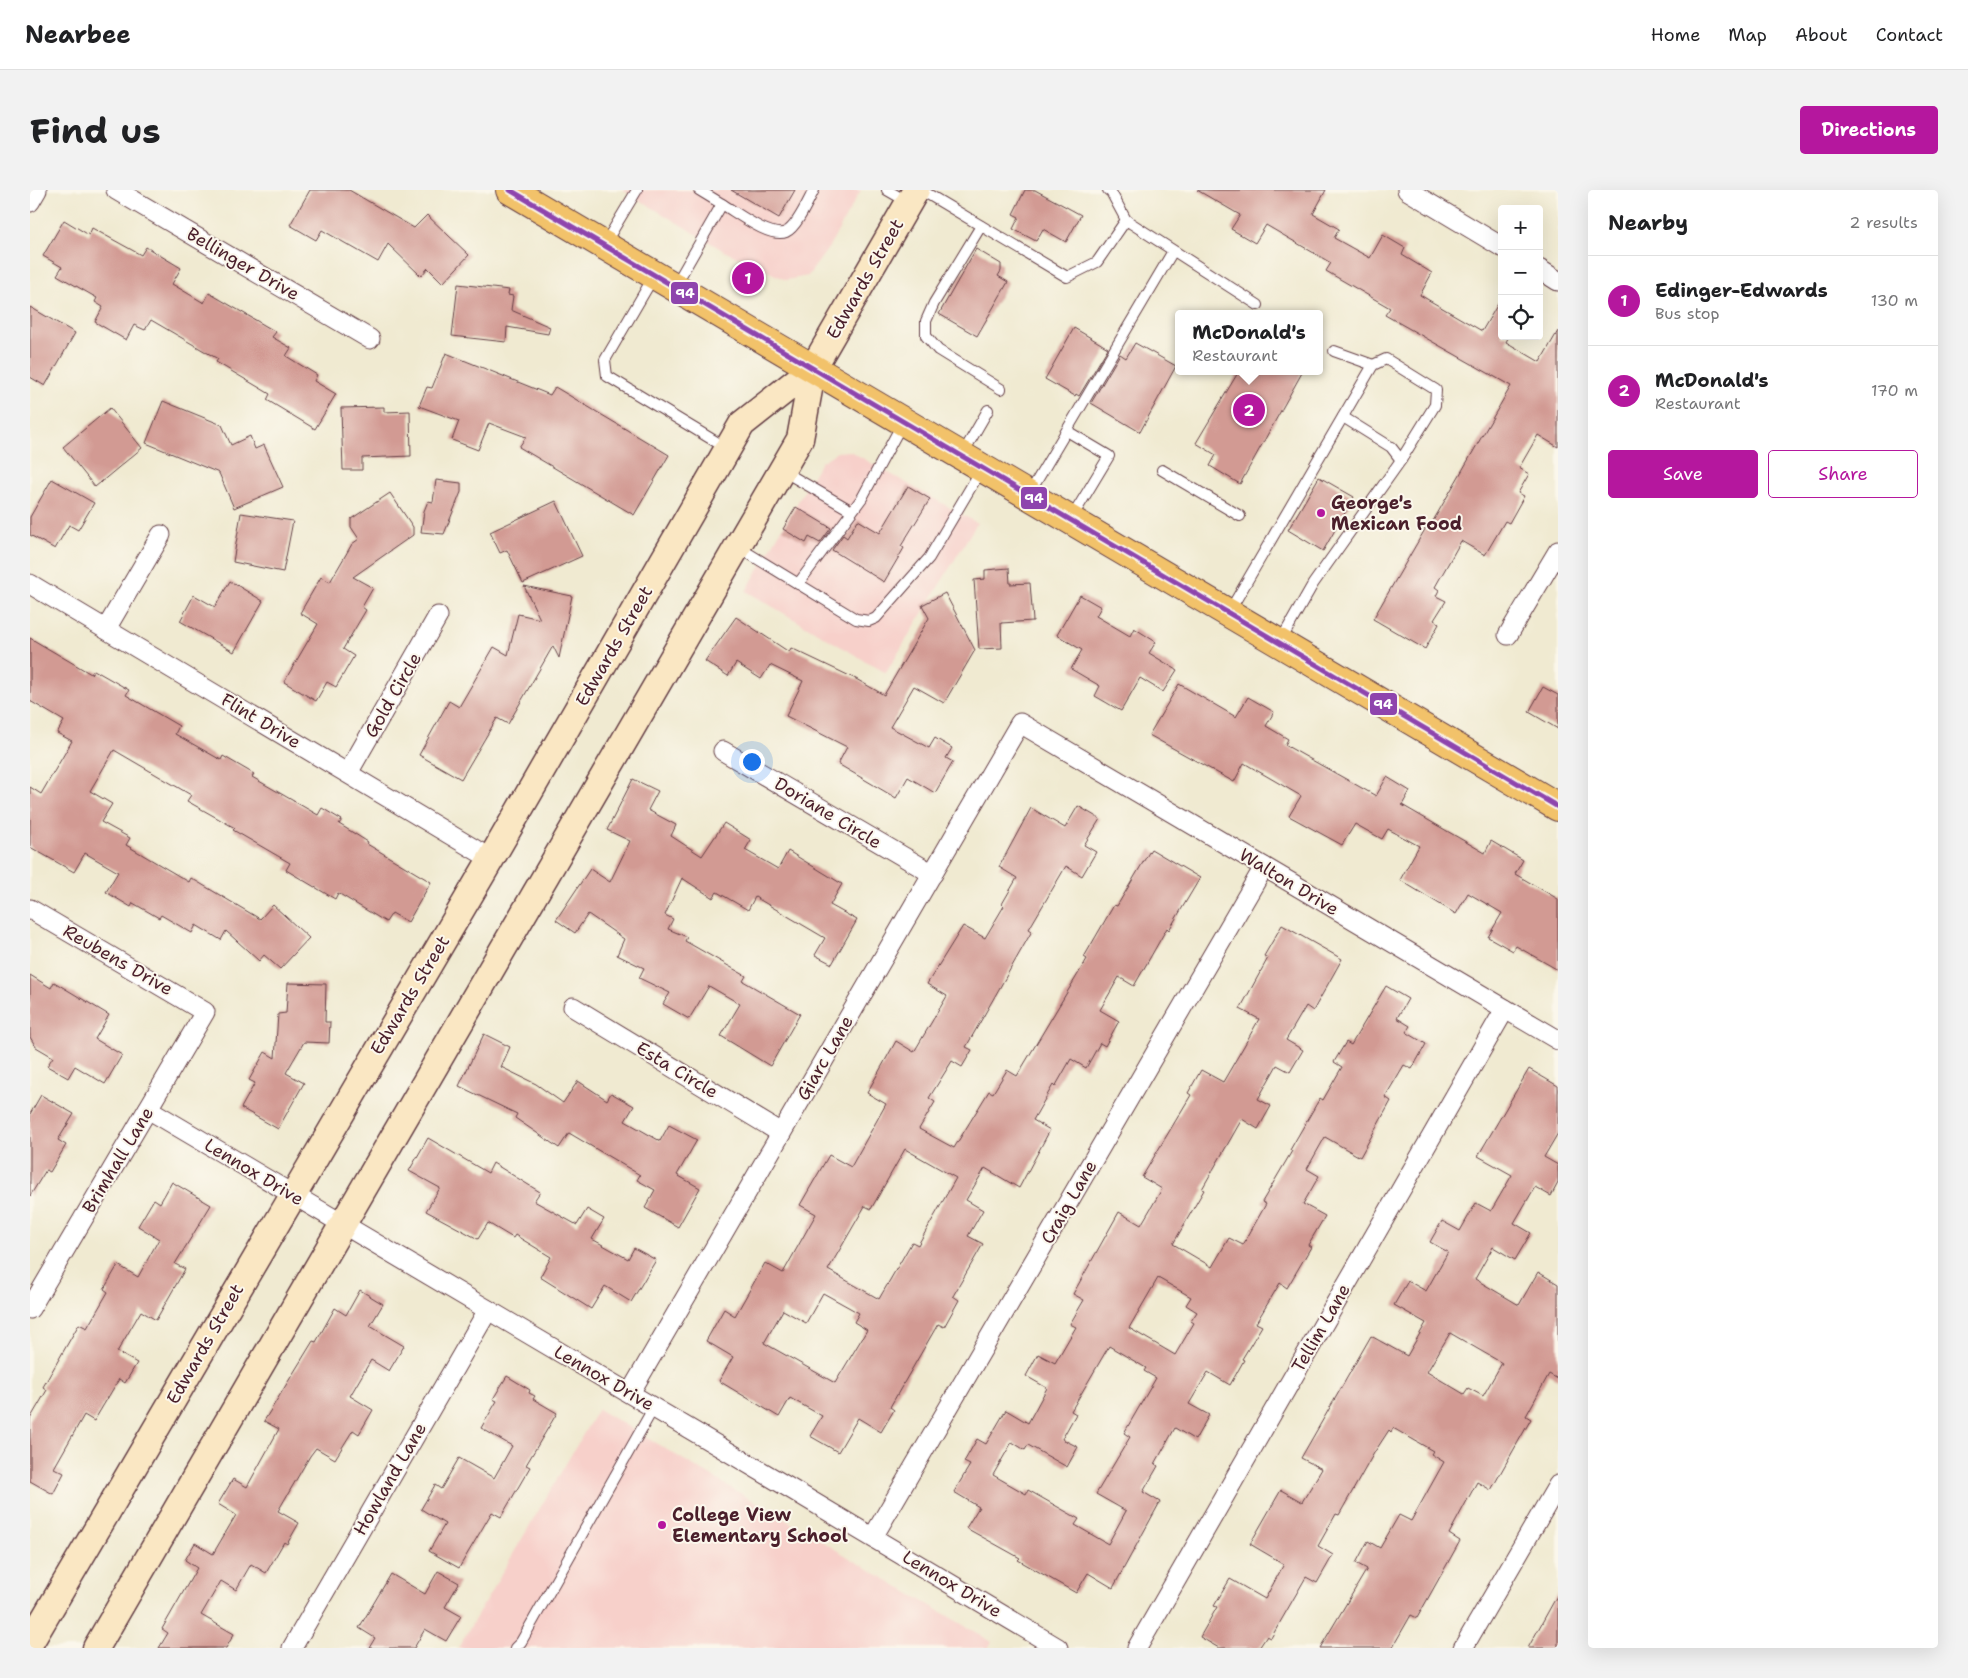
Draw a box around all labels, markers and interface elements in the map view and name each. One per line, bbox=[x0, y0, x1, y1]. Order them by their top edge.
text: Nearbee bbox=[25, 19, 131, 51]
text: Home bbox=[1651, 23, 1700, 47]
text: Map bbox=[1728, 23, 1767, 47]
text: About bbox=[1795, 23, 1848, 47]
text: Contact bbox=[1876, 23, 1943, 47]
button: Directions bbox=[1800, 106, 1938, 154]
text: Find us bbox=[30, 107, 161, 154]
map controls bbox=[1498, 205, 1543, 340]
button: + bbox=[1498, 205, 1543, 250]
text: Nearby bbox=[1608, 209, 1688, 237]
text: 2 results bbox=[1849, 212, 1918, 233]
street label: Edwards Street bbox=[821, 214, 909, 344]
street label: Bellinger Drive bbox=[182, 222, 304, 306]
button: − bbox=[1498, 250, 1543, 295]
pin: 1 bbox=[732, 259, 764, 297]
text: Edinger-Edwards bbox=[1655, 278, 1828, 303]
line badge: 94 bbox=[670, 281, 699, 305]
text: 94 bbox=[675, 284, 695, 302]
text: 1 bbox=[1620, 290, 1628, 311]
text: 130 m bbox=[1871, 290, 1918, 311]
button: locate bbox=[1498, 295, 1543, 340]
text: Bus stop bbox=[1655, 303, 1720, 324]
popup bbox=[1175, 310, 1323, 375]
text: McDonald's bbox=[1192, 320, 1306, 345]
text: Restaurant bbox=[1192, 345, 1278, 366]
text: McDonald's bbox=[1655, 368, 1768, 393]
text: 2 bbox=[1618, 380, 1630, 401]
text: 170 m bbox=[1871, 380, 1918, 401]
pin: 2 bbox=[1233, 391, 1265, 429]
text: Restaurant bbox=[1655, 393, 1741, 414]
button: Save bbox=[1608, 450, 1758, 498]
button: Share bbox=[1768, 450, 1918, 498]
line badge: 94 bbox=[1020, 486, 1048, 510]
text: 94 bbox=[1024, 489, 1044, 507]
place label: George's Mexican Food bbox=[1331, 491, 1462, 536]
marker: George's Mexican Food bbox=[1315, 507, 1327, 519]
street label: Edwards Street bbox=[570, 581, 658, 711]
street label: Gold Circle bbox=[359, 648, 427, 742]
street label: Flint Drive bbox=[217, 688, 305, 754]
line badge: 94 bbox=[1369, 692, 1398, 716]
text: 94 bbox=[1373, 695, 1393, 713]
your location bbox=[739, 749, 765, 775]
street label: Doriane Circle bbox=[770, 772, 886, 854]
street label: Walton Drive bbox=[1235, 843, 1343, 921]
street label: Reubens Drive bbox=[59, 919, 177, 1001]
street label: Edwards Street bbox=[365, 931, 455, 1059]
street label: Giarc Lane bbox=[791, 1011, 859, 1105]
street label: Esta Circle bbox=[632, 1036, 722, 1104]
street label: Brimhall Lane bbox=[77, 1102, 159, 1218]
street label: Lennox Drive bbox=[200, 1133, 308, 1211]
street label: Craig Lane bbox=[1035, 1156, 1103, 1248]
street label: Edwards Street bbox=[161, 1279, 249, 1409]
street label: Tellim Lane bbox=[1286, 1280, 1356, 1376]
street label: Lennox Drive bbox=[550, 1340, 658, 1416]
street label: Howland Lane bbox=[348, 1418, 432, 1540]
place label: College View Elementary School bbox=[672, 1503, 848, 1548]
marker: College View Elementary School bbox=[656, 1519, 668, 1531]
street label: Lennox Drive bbox=[898, 1545, 1006, 1623]

